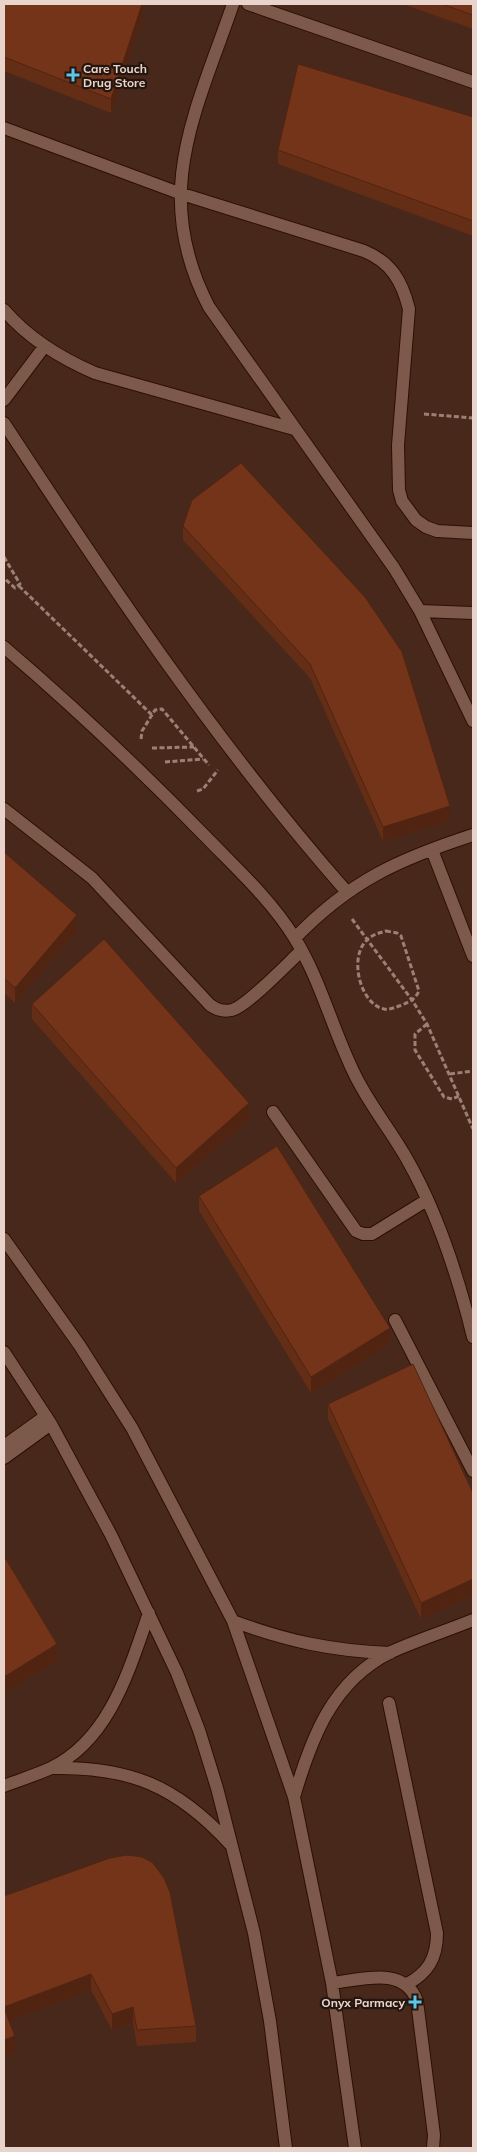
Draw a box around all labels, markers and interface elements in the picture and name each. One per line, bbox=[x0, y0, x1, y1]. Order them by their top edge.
place label: Care Touch Drug Store bbox=[83, 61, 147, 90]
marker: Care Touch Drug Store bbox=[67, 69, 79, 81]
place label: Onyx Parmacy bbox=[321, 1995, 405, 2010]
marker: Onyx Parmacy bbox=[409, 1996, 421, 2008]

